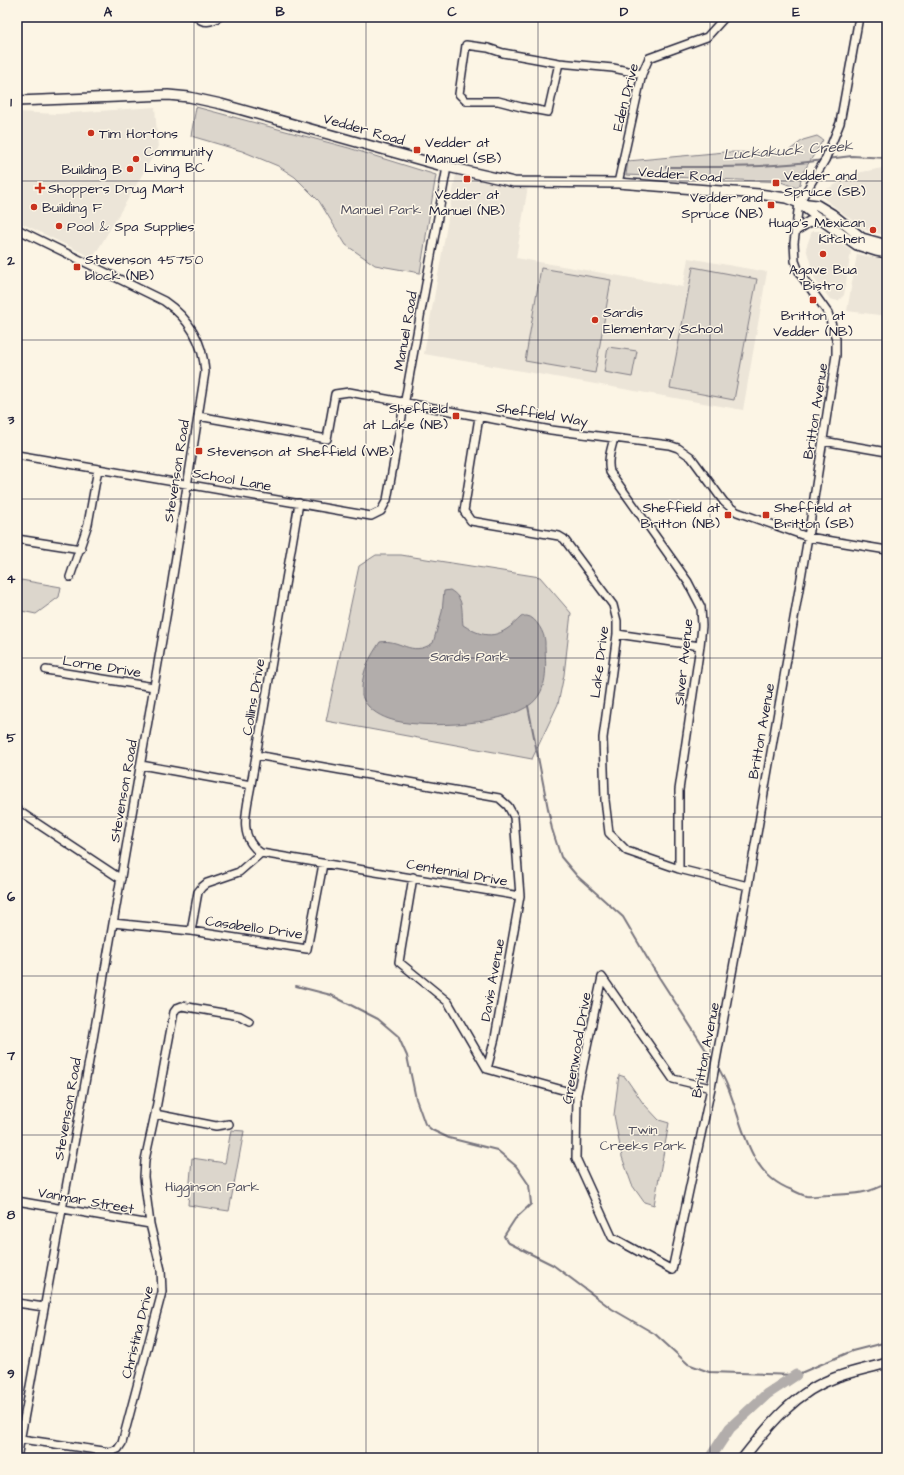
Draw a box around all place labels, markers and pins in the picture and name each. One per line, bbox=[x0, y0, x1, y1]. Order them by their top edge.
place label: Tim Hortons bbox=[99, 124, 178, 144]
marker: Tim Hortons bbox=[86, 128, 96, 138]
place label: Vedder at Manuel (SB) bbox=[425, 133, 501, 169]
place label: Community Living BC bbox=[144, 142, 213, 178]
marker: Vedder at Manuel (SB) bbox=[412, 145, 422, 155]
marker: Community Living BC bbox=[131, 154, 141, 164]
place label: Building B bbox=[62, 160, 122, 180]
marker: Building B bbox=[125, 164, 135, 174]
place label: Vedder and Spruce (SB) bbox=[784, 166, 866, 202]
marker: Vedder at Manuel (NB) bbox=[462, 174, 472, 184]
marker: Vedder and Spruce (SB) bbox=[771, 178, 781, 188]
place label: Shoppers Drug Mart bbox=[48, 179, 184, 199]
marker: Shoppers Drug Mart bbox=[35, 183, 45, 193]
place label: Vedder at Manuel (NB) bbox=[429, 185, 505, 221]
place label: Vedder and Spruce (NB) bbox=[682, 188, 763, 224]
place label: Building F bbox=[42, 198, 103, 218]
marker: Vedder and Spruce (NB) bbox=[766, 200, 776, 210]
marker: Building F bbox=[29, 202, 39, 212]
place label: Hugo's Mexican Kitchen bbox=[769, 213, 865, 249]
place label: Pool & Spa Supplies bbox=[67, 217, 195, 237]
marker: Pool & Spa Supplies bbox=[54, 221, 64, 231]
marker: Hugo's Mexican Kitchen bbox=[868, 225, 878, 235]
marker: Agave Bua Bistro bbox=[818, 249, 828, 259]
place label: Stevenson 45750 block (NB) bbox=[85, 250, 204, 286]
place label: Agave Bua Bistro bbox=[789, 260, 857, 296]
marker: Stevenson 45750 block (NB) bbox=[72, 262, 82, 272]
marker: Britton at Vedder (NB) bbox=[808, 295, 818, 305]
place label: Sardis Elementary School bbox=[603, 303, 723, 339]
place label: Britton at Vedder (NB) bbox=[773, 306, 853, 342]
marker: Sardis Elementary School bbox=[590, 315, 600, 325]
place label: Sheffield at Lake (NB) bbox=[363, 399, 448, 435]
marker: Sheffield at Lake (NB) bbox=[451, 411, 461, 421]
place label: Stevenson at Sheffield (WB) bbox=[207, 442, 394, 462]
marker: Stevenson at Sheffield (WB) bbox=[194, 446, 204, 456]
place label: Sheffield at Britton (NB) bbox=[641, 498, 720, 534]
place label: Sheffield at Britton (SB) bbox=[774, 498, 854, 534]
marker: Sheffield at Britton (NB) bbox=[723, 510, 733, 520]
marker: Sheffield at Britton (SB) bbox=[761, 510, 771, 520]

